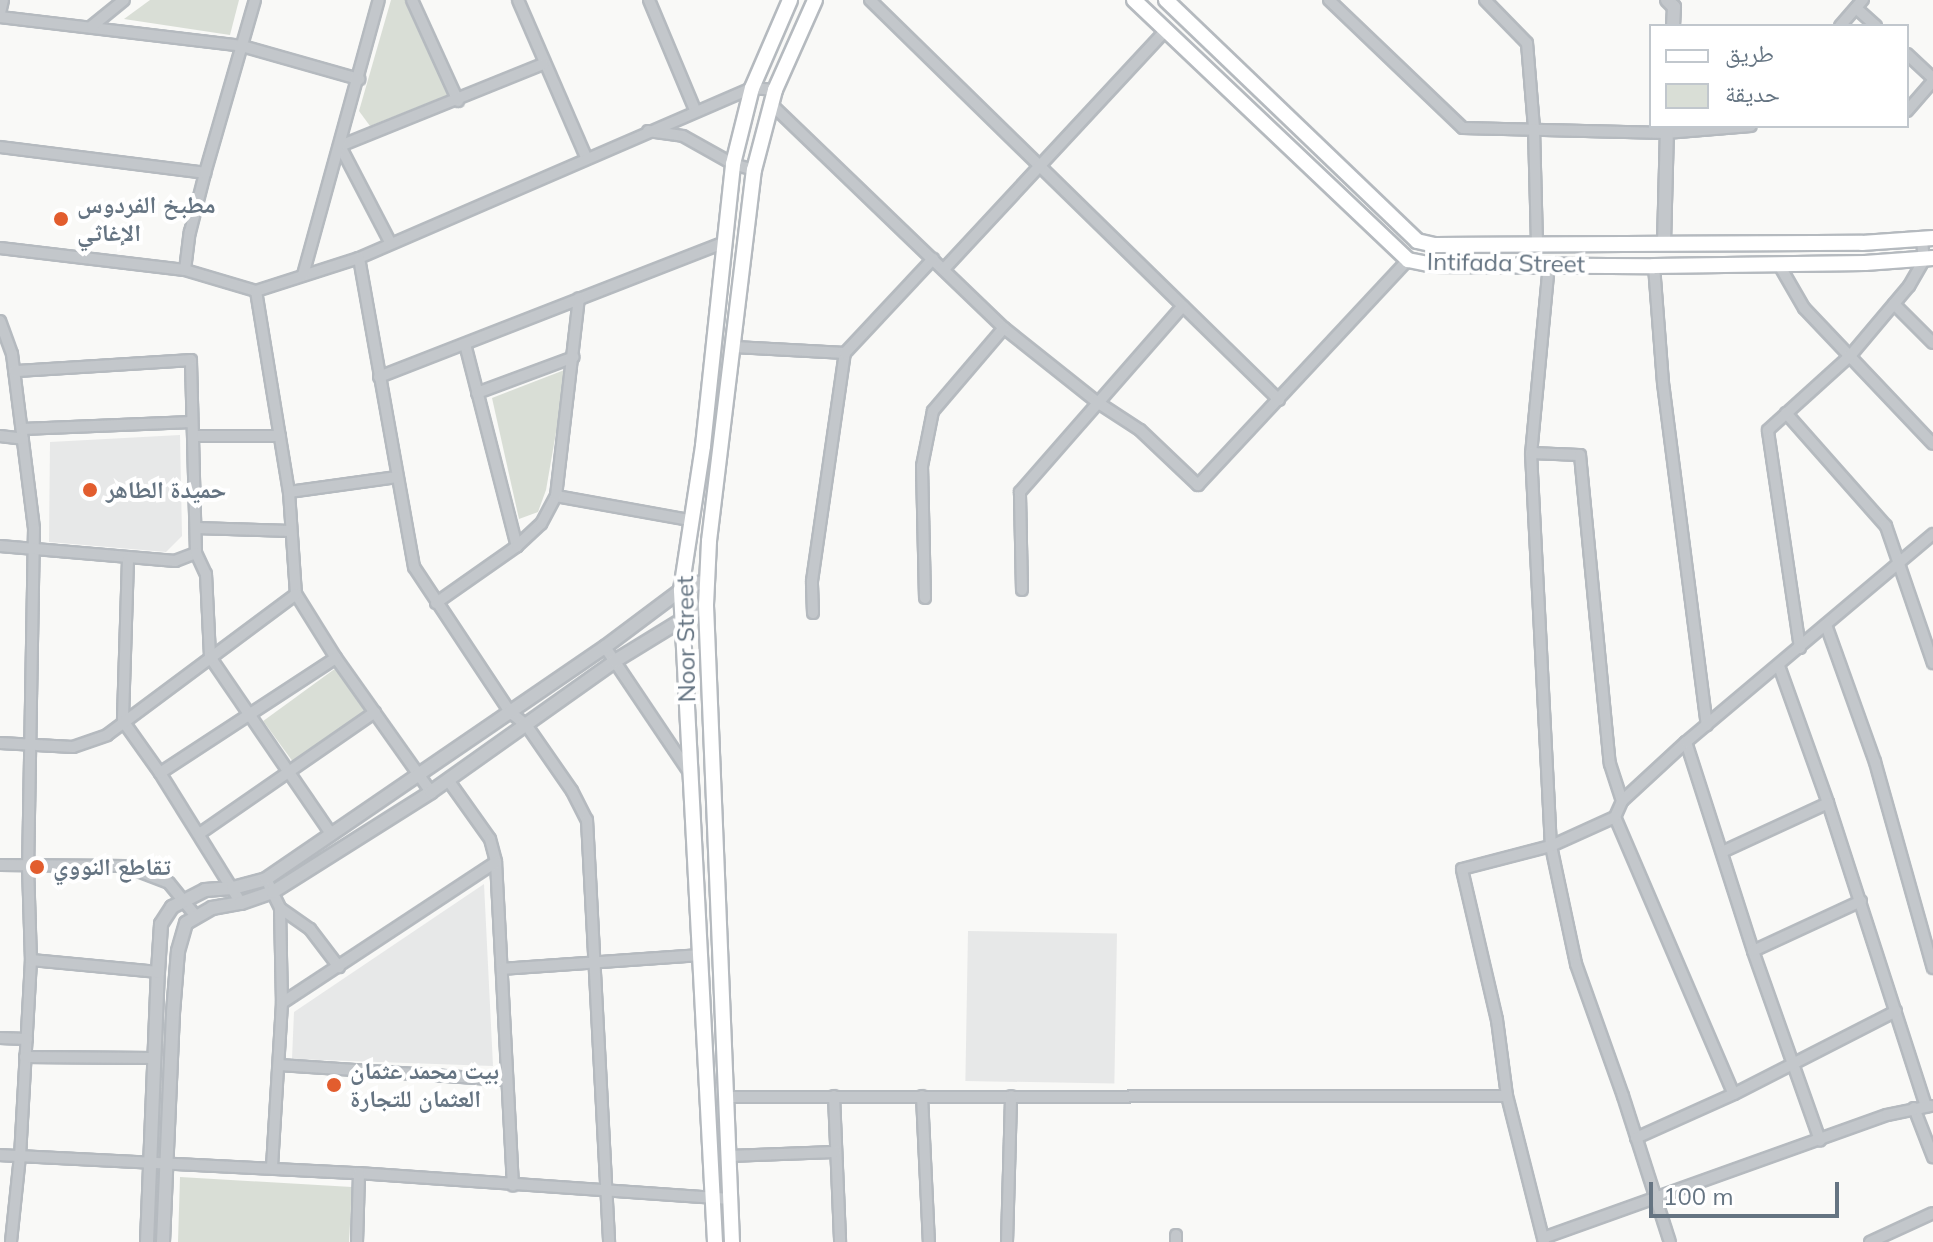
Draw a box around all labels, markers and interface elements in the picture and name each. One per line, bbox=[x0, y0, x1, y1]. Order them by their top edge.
legend bbox=[1649, 24, 1909, 128]
text: طريق bbox=[1725, 38, 1774, 68]
text: حديقة bbox=[1725, 78, 1780, 108]
place label: مطبخ الفردوس الإغاثي bbox=[77, 191, 215, 247]
marker: مطبخ الفردوس الإغاثي bbox=[52, 210, 70, 228]
street label: Intifada Street bbox=[1427, 247, 1585, 279]
place label: حميدة الطاهر bbox=[106, 476, 226, 504]
marker: حميدة الطاهر bbox=[81, 481, 99, 499]
street label: Noor Street bbox=[670, 575, 702, 703]
place label: تقاطع النووي bbox=[53, 853, 171, 881]
marker: تقاطع النووي bbox=[28, 858, 46, 876]
place label: بيت محمد عثمان العثمان للتجارة bbox=[350, 1057, 499, 1113]
marker: بيت محمد عثمان العثمان للتجارة bbox=[325, 1076, 343, 1094]
scale bar bbox=[1653, 1166, 1843, 1216]
text: 100 m bbox=[1663, 1181, 1734, 1211]

